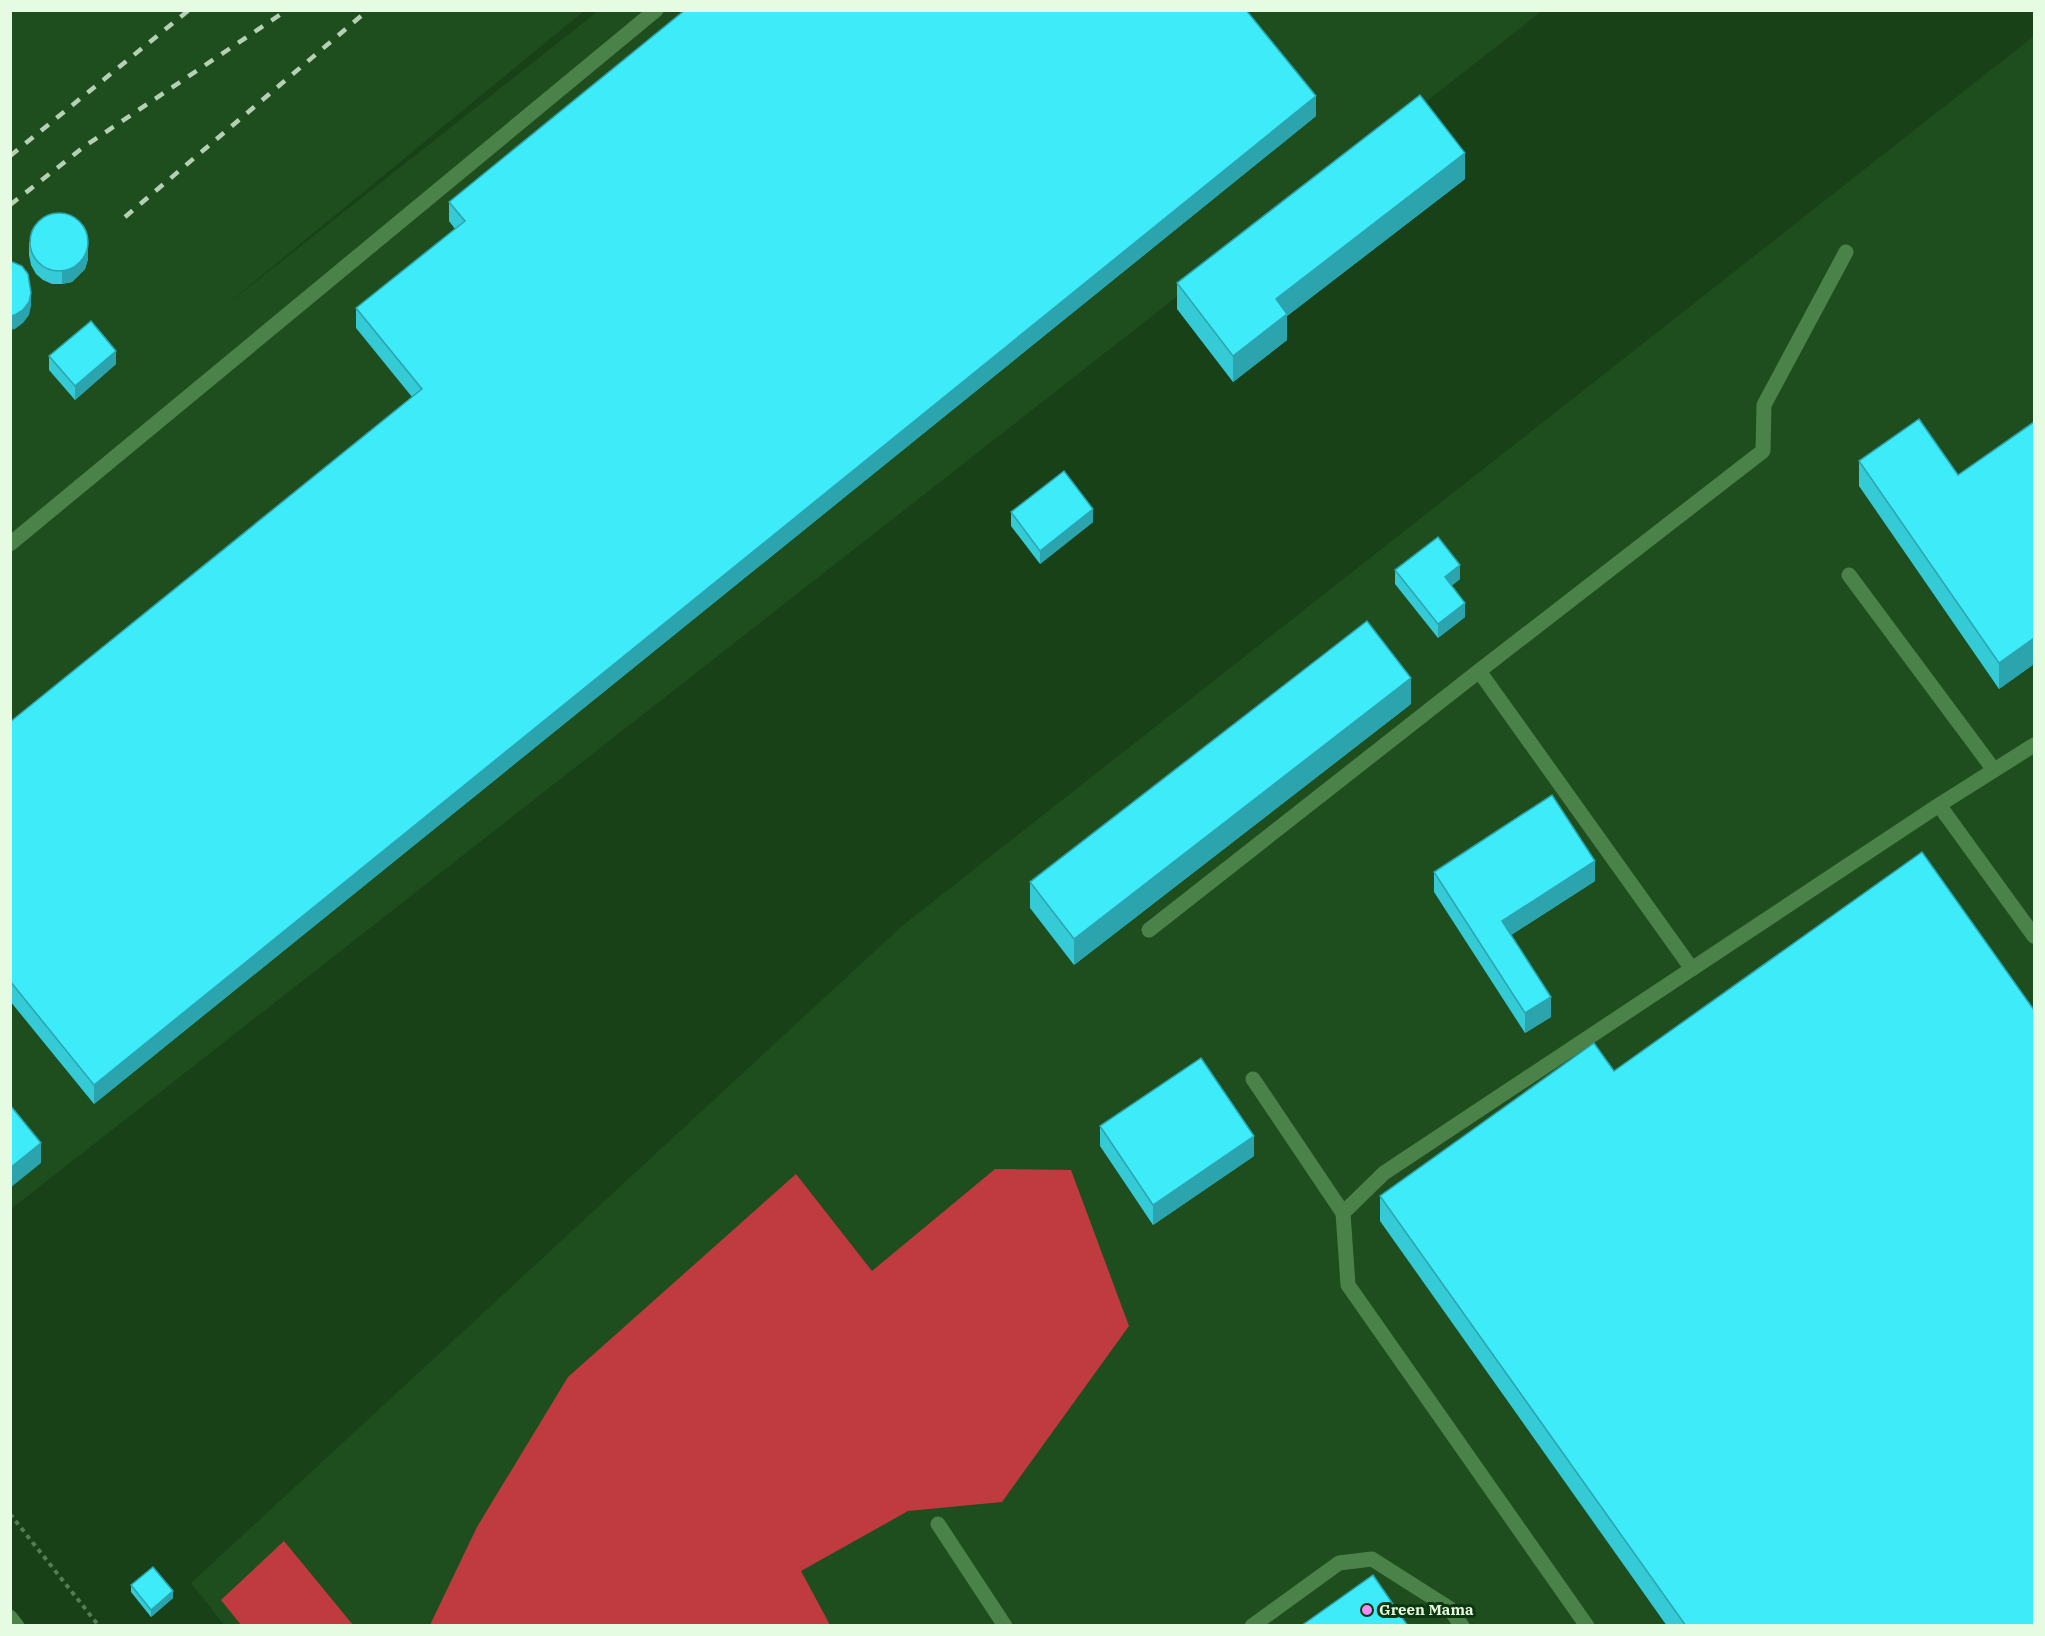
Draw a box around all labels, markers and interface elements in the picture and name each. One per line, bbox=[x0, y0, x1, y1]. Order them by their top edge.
place label: Green Mama bbox=[1379, 1600, 1474, 1619]
marker: Green Mama bbox=[1360, 1603, 1374, 1617]

